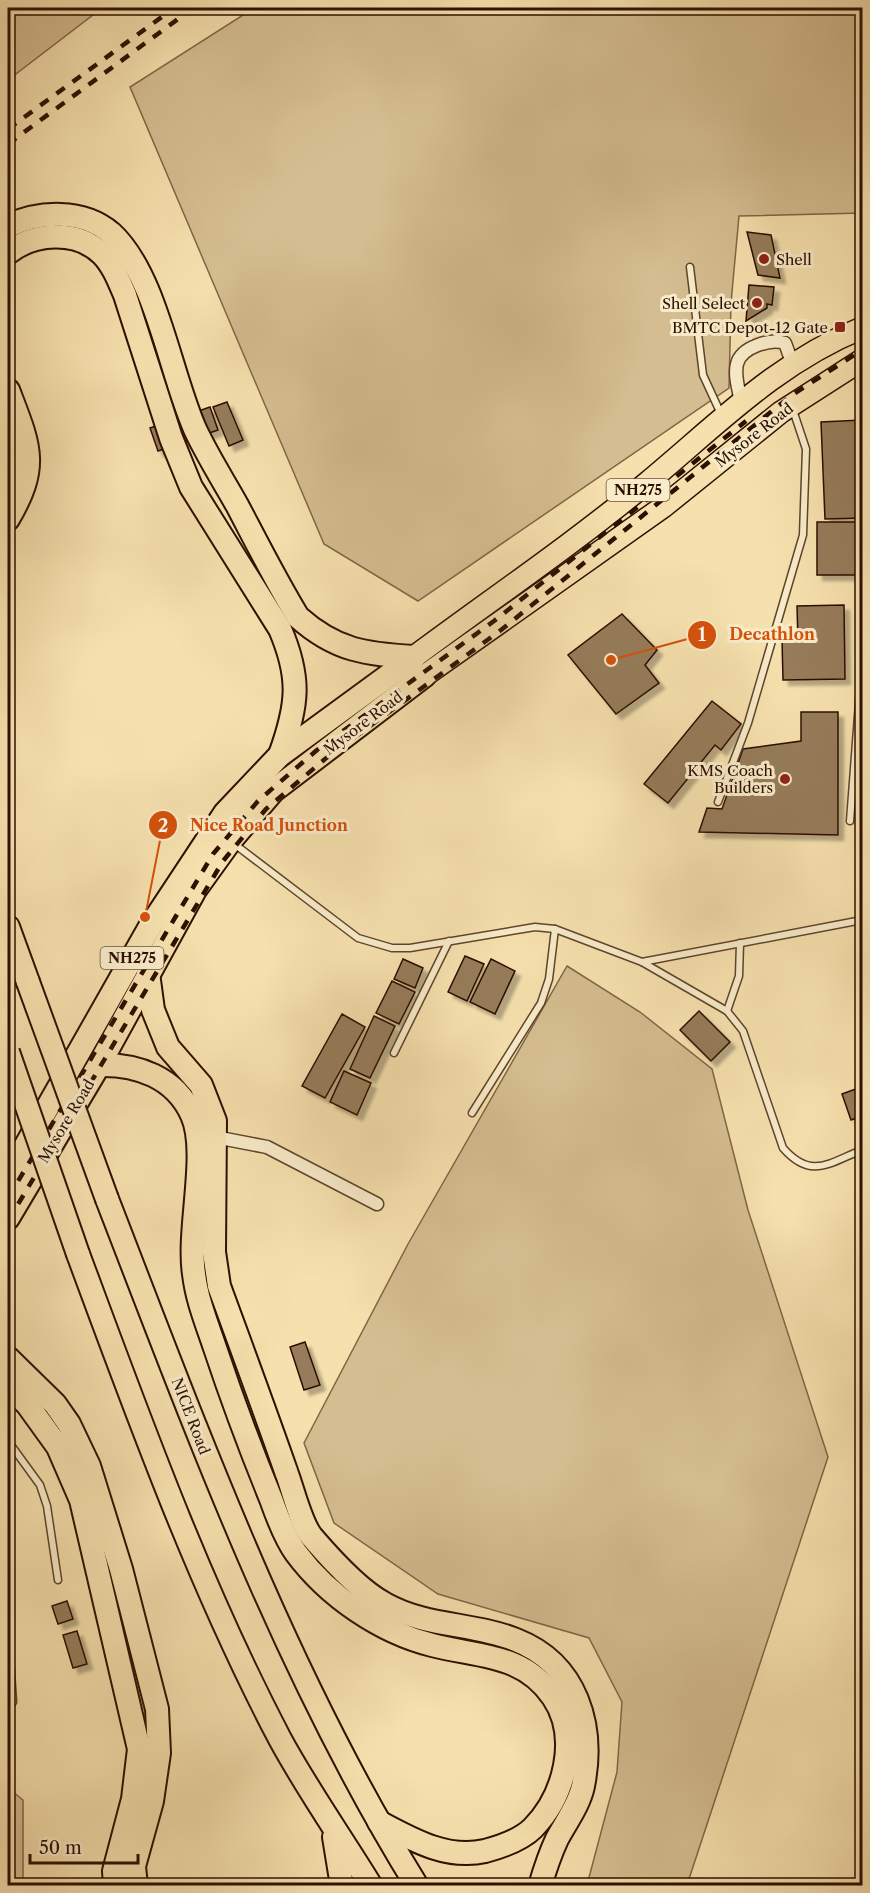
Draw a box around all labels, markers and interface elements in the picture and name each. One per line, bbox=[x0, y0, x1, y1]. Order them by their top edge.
place label: Shell bbox=[776, 250, 812, 269]
marker: Shell bbox=[757, 252, 771, 266]
place label: Shell Select bbox=[662, 294, 746, 313]
marker: Shell Select bbox=[750, 296, 764, 310]
place label: BMTC Depot-12 Gate bbox=[672, 318, 828, 337]
marker: BMTC Depot-12 Gate bbox=[833, 320, 847, 334]
street label: Mysore Road bbox=[711, 399, 797, 471]
road number: NH275 bbox=[606, 479, 670, 501]
callout: Decathlon bbox=[687, 618, 827, 652]
text: 1 bbox=[698, 624, 706, 646]
text: Decathlon bbox=[729, 624, 815, 644]
street label: Mysore Road bbox=[320, 687, 406, 759]
place label: KMS Coach Builders bbox=[687, 761, 774, 797]
marker: KMS Coach Builders bbox=[778, 772, 792, 786]
callout: Nice Road Junction bbox=[148, 808, 360, 842]
text: 2 bbox=[158, 815, 168, 837]
text: Nice Road Junction bbox=[190, 815, 348, 835]
road number: NH275 bbox=[100, 947, 164, 969]
street label: Mysore Road bbox=[34, 1076, 98, 1166]
street label: NICE Road bbox=[168, 1375, 214, 1457]
scale bar bbox=[30, 1827, 138, 1865]
text: 50 m bbox=[39, 1837, 82, 1859]

